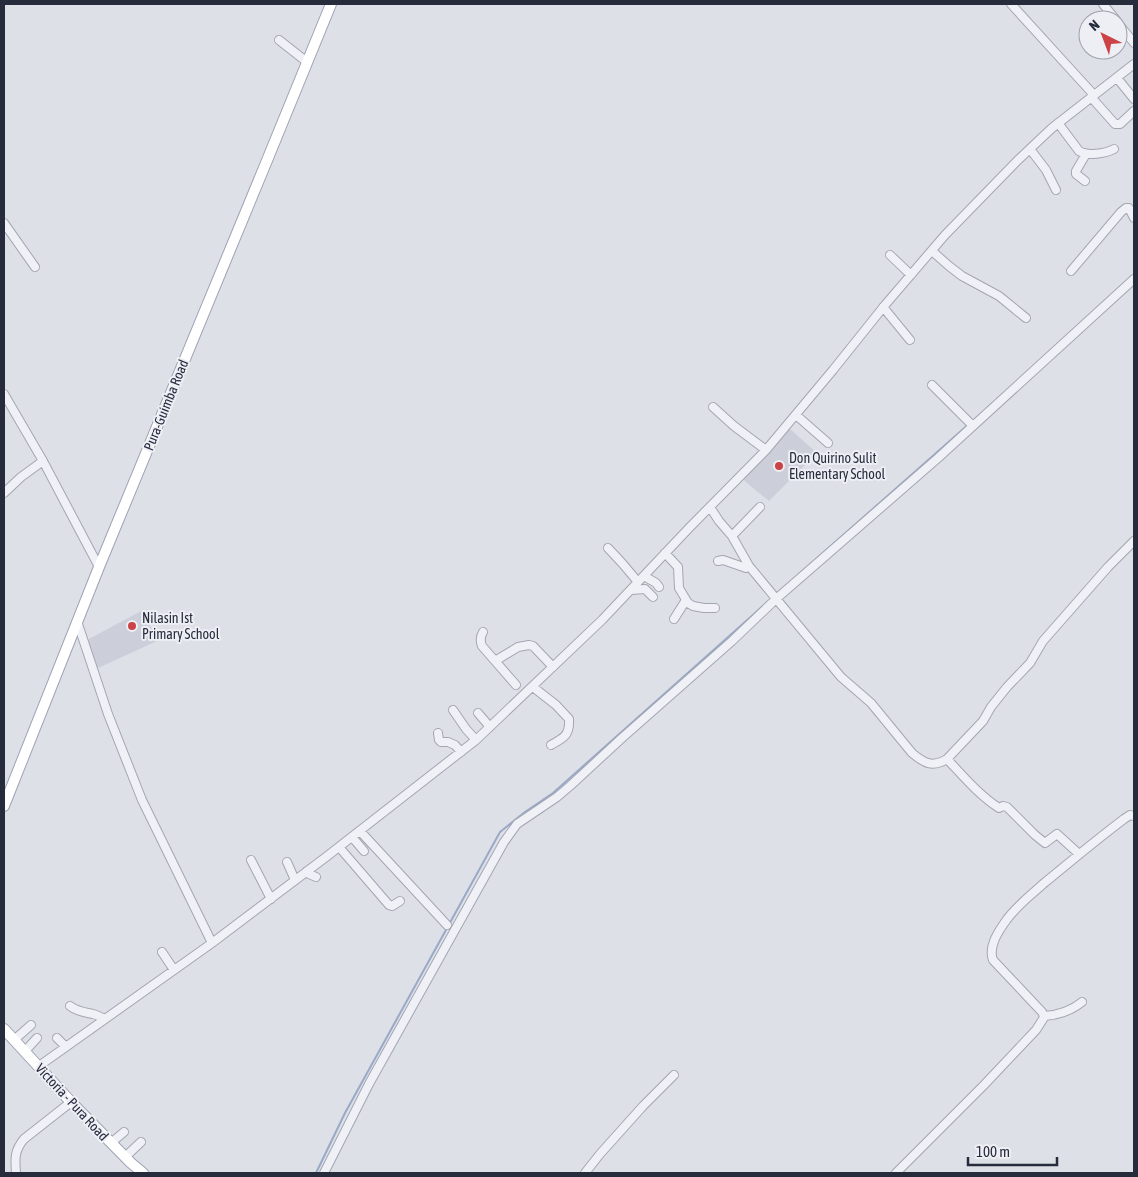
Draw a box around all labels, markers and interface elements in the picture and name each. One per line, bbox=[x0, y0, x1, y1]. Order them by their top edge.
north arrow bbox=[1078, 10, 1128, 60]
text: N bbox=[1086, 17, 1103, 34]
street label: Pura-Guimba Road bbox=[140, 357, 192, 453]
place label: Don Quirino Sulit Elementary School bbox=[789, 450, 885, 482]
marker: Don Quirino Sulit Elementary School bbox=[773, 460, 785, 472]
place label: Nilasin Ist Primary School bbox=[142, 610, 220, 642]
marker: Nilasin Ist Primary School bbox=[126, 620, 138, 632]
street label: Victoria - Pura Road bbox=[32, 1060, 112, 1144]
scale bar bbox=[968, 1134, 1057, 1166]
text: 100 m bbox=[976, 1143, 1010, 1160]

